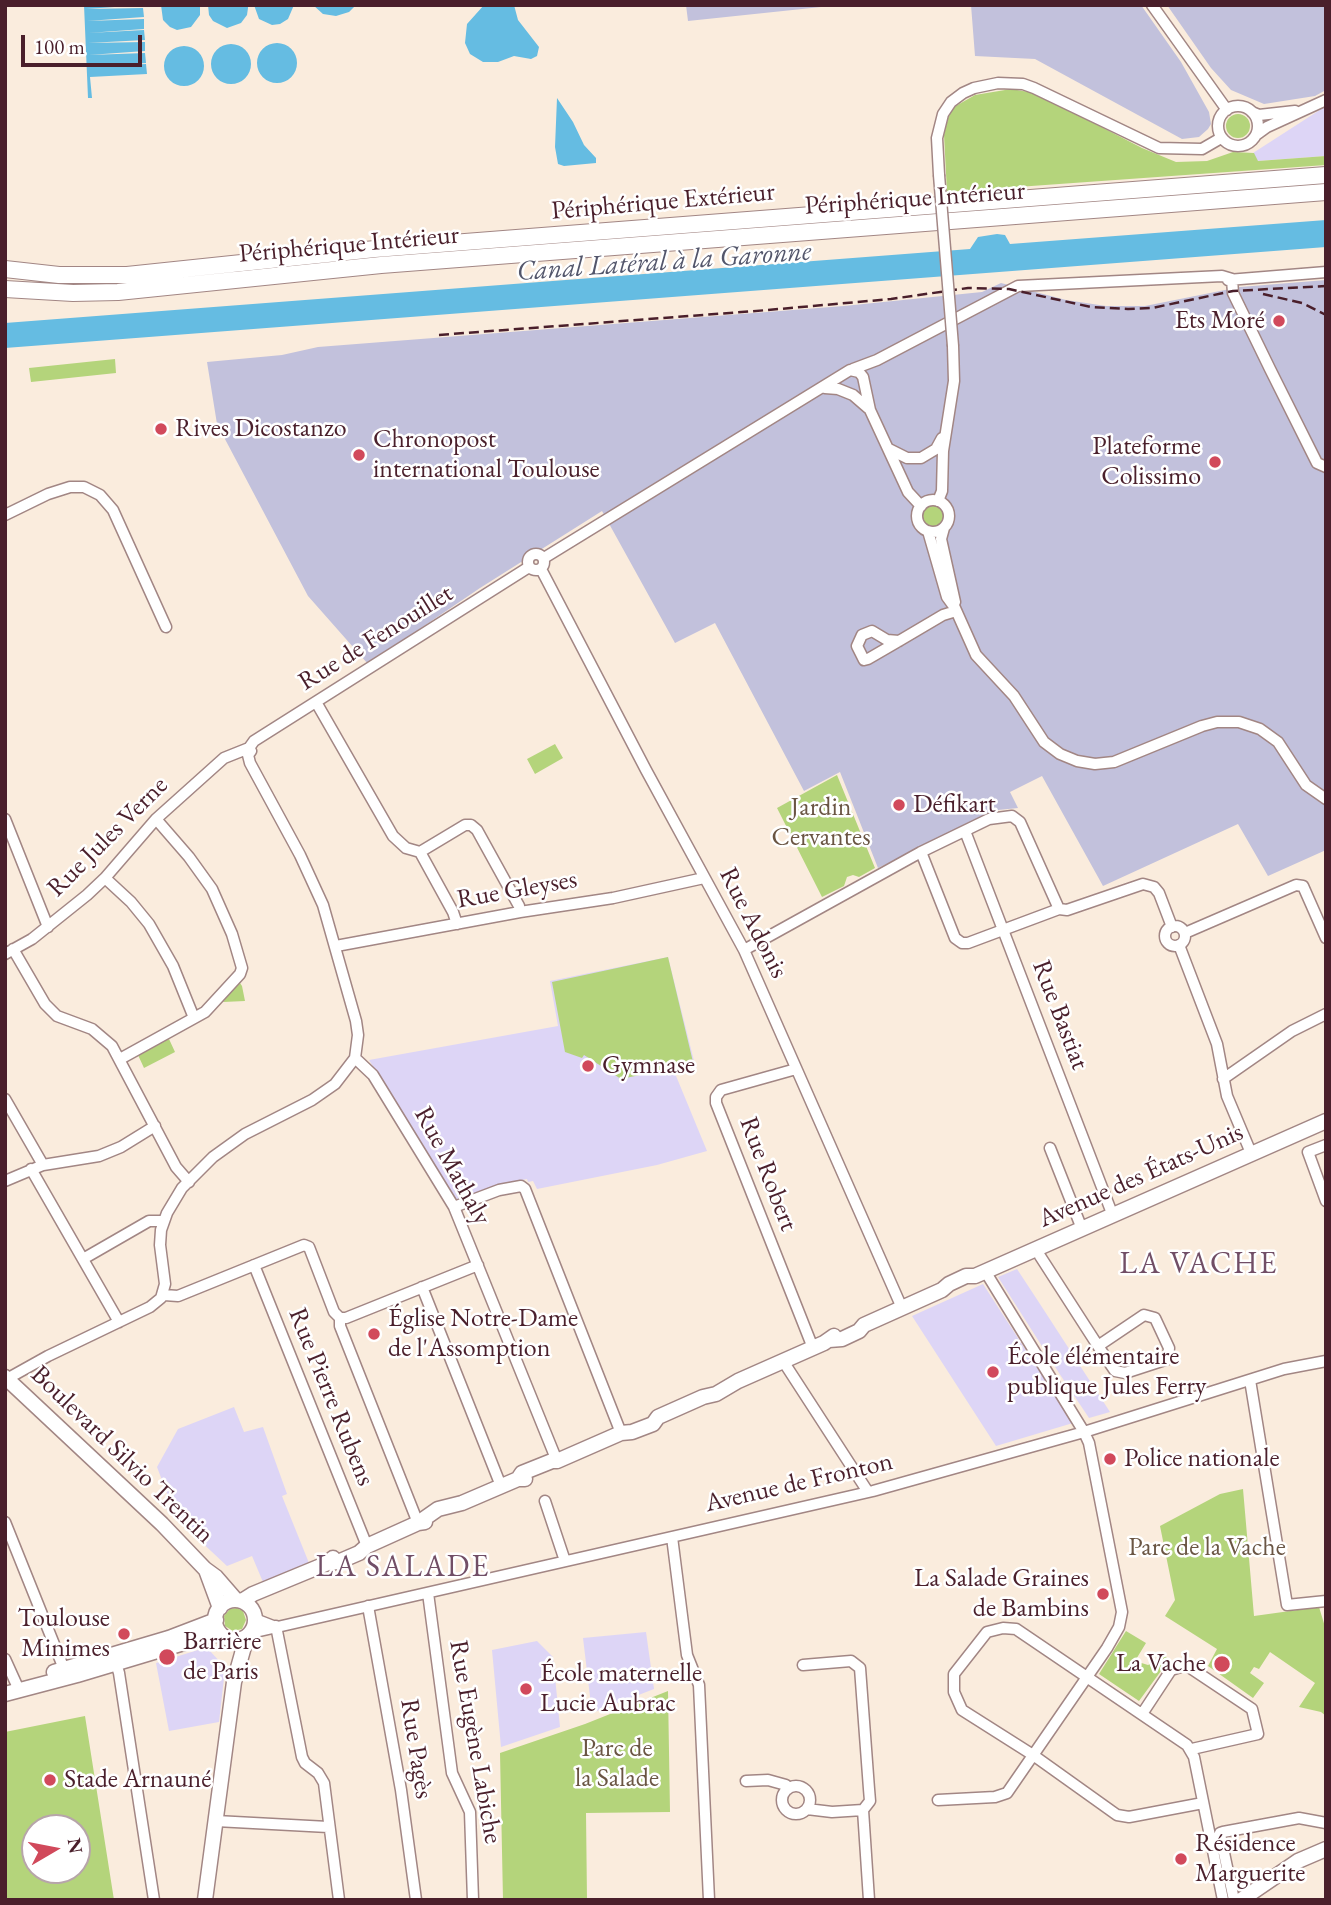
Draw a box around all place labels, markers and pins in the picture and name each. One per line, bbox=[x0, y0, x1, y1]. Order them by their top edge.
place label: Ets Moré bbox=[1174, 305, 1265, 337]
marker: Ets Moré bbox=[1271, 313, 1287, 329]
place label: Rives Dicostanzo bbox=[175, 413, 347, 445]
marker: Rives Dicostanzo bbox=[153, 421, 169, 437]
place label: Chronopost international Toulouse bbox=[373, 424, 600, 486]
place label: Plateforme Colissimo bbox=[1092, 431, 1201, 492]
marker: Chronopost international Toulouse bbox=[351, 447, 367, 463]
marker: Plateforme Colissimo bbox=[1207, 454, 1223, 470]
place label: Défikart bbox=[913, 789, 996, 821]
marker: Défikart bbox=[891, 797, 907, 813]
place label: Gymnase bbox=[602, 1050, 695, 1082]
marker: Gymnase bbox=[580, 1058, 596, 1074]
place label: Église Notre-Dame de l'Assomption bbox=[388, 1303, 578, 1364]
marker: Église Notre-Dame de l'Assomption bbox=[366, 1326, 382, 1342]
place label: École élémentaire publique Jules Ferry bbox=[1007, 1341, 1206, 1402]
marker: École élémentaire publique Jules Ferry bbox=[985, 1364, 1001, 1380]
place label: Police nationale bbox=[1124, 1443, 1280, 1475]
marker: Police nationale bbox=[1102, 1451, 1118, 1467]
place label: La Salade Graines de Bambins bbox=[914, 1563, 1089, 1624]
marker: La Salade Graines de Bambins bbox=[1095, 1586, 1111, 1602]
place label: Toulouse Minimes bbox=[17, 1603, 110, 1664]
marker: Toulouse Minimes bbox=[116, 1626, 132, 1642]
place label: Barrière de Paris bbox=[183, 1626, 261, 1688]
marker: Barrière de Paris bbox=[157, 1647, 177, 1667]
place label: La Vache bbox=[1116, 1648, 1206, 1680]
marker: La Vache bbox=[1212, 1654, 1232, 1674]
place label: École maternelle Lucie Aubrac bbox=[540, 1658, 702, 1720]
marker: École maternelle Lucie Aubrac bbox=[518, 1681, 534, 1697]
place label: Stade Arnauné bbox=[64, 1764, 211, 1796]
marker: Stade Arnauné bbox=[42, 1772, 58, 1788]
place label: Résidence Marguerite bbox=[1195, 1828, 1305, 1890]
marker: Résidence Marguerite bbox=[1173, 1851, 1189, 1867]

